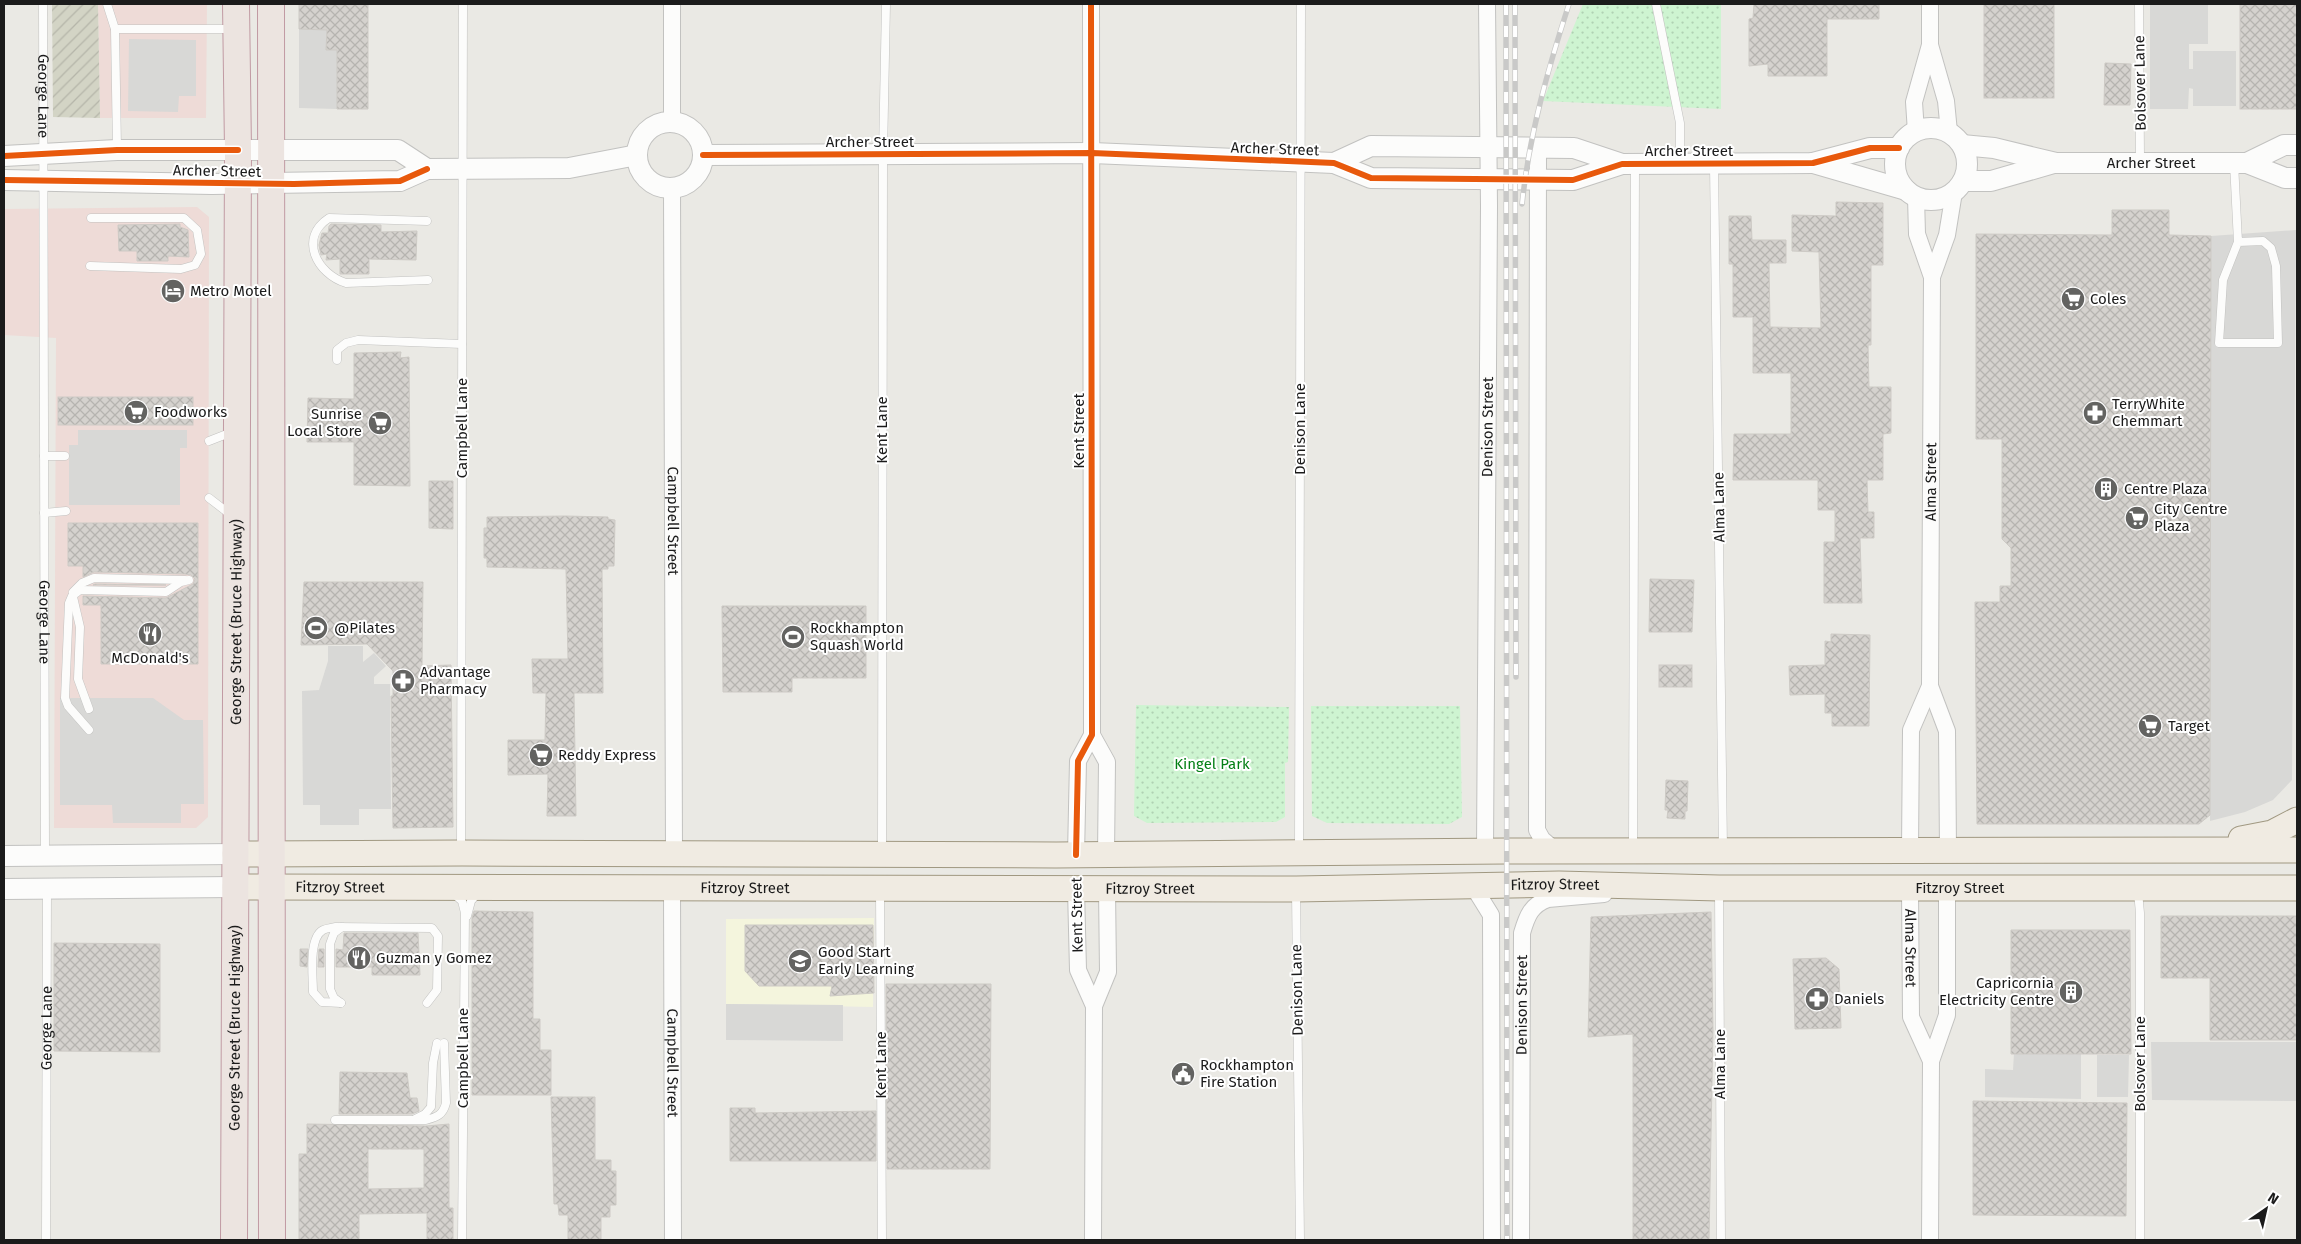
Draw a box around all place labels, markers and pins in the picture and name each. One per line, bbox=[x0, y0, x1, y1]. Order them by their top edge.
hotel icon: Metro Motel bbox=[160, 278, 186, 304]
place label: Metro Motel bbox=[190, 282, 272, 300]
supermarket icon: Coles bbox=[2060, 286, 2086, 312]
place label: Coles bbox=[2090, 290, 2126, 308]
place label: TerryWhite Chemmart bbox=[2112, 395, 2185, 430]
supermarket icon: Foodworks bbox=[123, 399, 149, 425]
pharmacy icon: TerryWhite Chemmart bbox=[2082, 400, 2108, 426]
place label: Foodworks bbox=[154, 403, 227, 421]
place label: Sunrise Local Store bbox=[287, 405, 362, 440]
supermarket icon: Sunrise Local Store bbox=[367, 410, 393, 436]
building icon: Centre Plaza bbox=[2093, 476, 2119, 502]
place label: Centre Plaza bbox=[2124, 480, 2208, 498]
place label: City Centre Plaza bbox=[2154, 500, 2227, 535]
supermarket icon: City Centre Plaza bbox=[2124, 505, 2150, 531]
sports icon: @Pilates bbox=[303, 615, 329, 641]
place label: @Pilates bbox=[334, 619, 395, 637]
place label: Rockhampton Squash World bbox=[810, 619, 904, 654]
restaurant icon: McDonald's bbox=[137, 621, 163, 647]
sports icon: Rockhampton Squash World bbox=[780, 624, 806, 650]
place label: McDonald's bbox=[111, 649, 189, 667]
place label: Advantage Pharmacy bbox=[420, 663, 491, 698]
pharmacy icon: Advantage Pharmacy bbox=[390, 668, 416, 694]
supermarket icon: Target bbox=[2137, 713, 2163, 739]
place label: Target bbox=[2168, 717, 2210, 735]
supermarket icon: Reddy Express bbox=[528, 742, 554, 768]
place label: Reddy Express bbox=[558, 746, 656, 764]
place label: Good Start Early Learning bbox=[818, 943, 914, 978]
restaurant icon: Guzman y Gomez bbox=[346, 945, 372, 971]
school or university icon: Good Start Early Learning bbox=[787, 948, 813, 974]
place label: Guzman y Gomez bbox=[376, 949, 492, 967]
place label: Capricornia Electricity Centre bbox=[1939, 974, 2054, 1009]
building icon: Capricornia Electricity Centre bbox=[2058, 979, 2084, 1005]
pharmacy icon: Daniels bbox=[1804, 986, 1830, 1012]
place label: Daniels bbox=[1834, 990, 1884, 1008]
place label: Rockhampton Fire Station bbox=[1200, 1056, 1294, 1091]
public building icon: Rockhampton Fire Station bbox=[1170, 1061, 1196, 1087]

